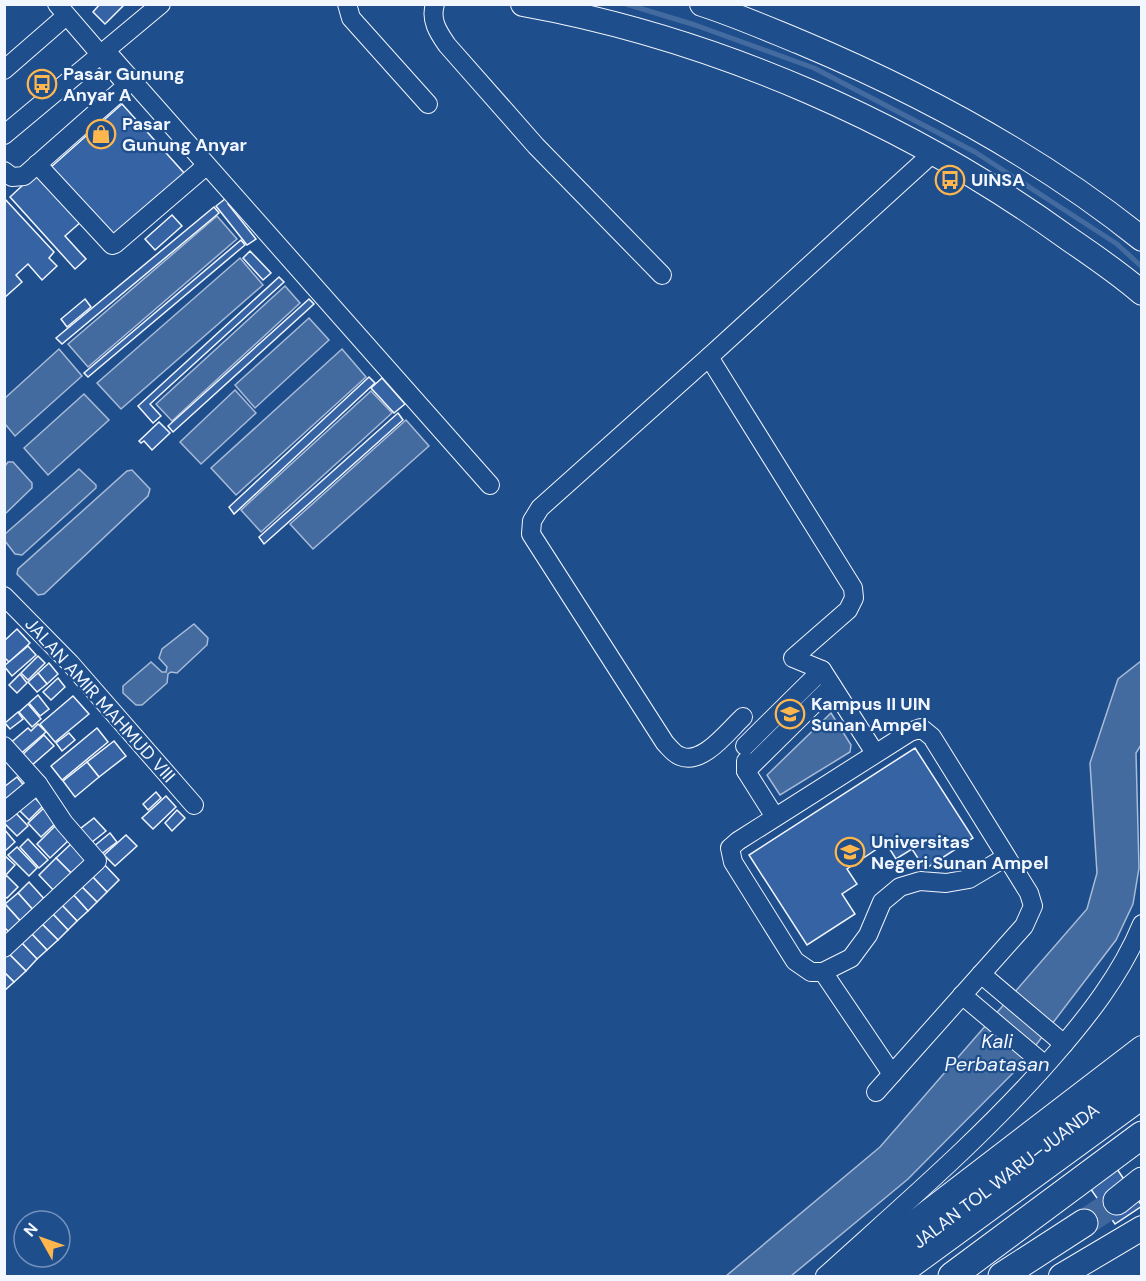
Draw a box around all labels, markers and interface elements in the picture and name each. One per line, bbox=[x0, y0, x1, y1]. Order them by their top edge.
place label: Pasar Gunung Anyar A bbox=[63, 62, 185, 107]
bus stop icon: Pasar Gunung Anyar A bbox=[26, 68, 58, 100]
place label: Pasar Gunung Anyar bbox=[122, 112, 247, 157]
shop icon: Pasar Gunung Anyar bbox=[85, 118, 117, 150]
bus stop icon: UINSA bbox=[934, 164, 966, 196]
place label: UINSA bbox=[971, 168, 1025, 192]
street label: JALAN AMIR MAHMUD VIII bbox=[19, 612, 181, 788]
place label: Kampus II UIN Sunan Ampel bbox=[811, 692, 931, 737]
school or university icon: Kampus II UIN Sunan Ampel bbox=[774, 698, 806, 730]
place label: Universitas Negeri Sunan Ampel bbox=[871, 830, 1049, 875]
school or university icon: Universitas Negeri Sunan Ampel bbox=[834, 836, 866, 868]
water label: Kali Perbatasan bbox=[945, 1028, 1049, 1077]
street label: JALAN TOL WARU–JUANDA bbox=[908, 1098, 1104, 1254]
north arrow bbox=[12, 1209, 72, 1269]
text: N bbox=[19, 1218, 43, 1241]

